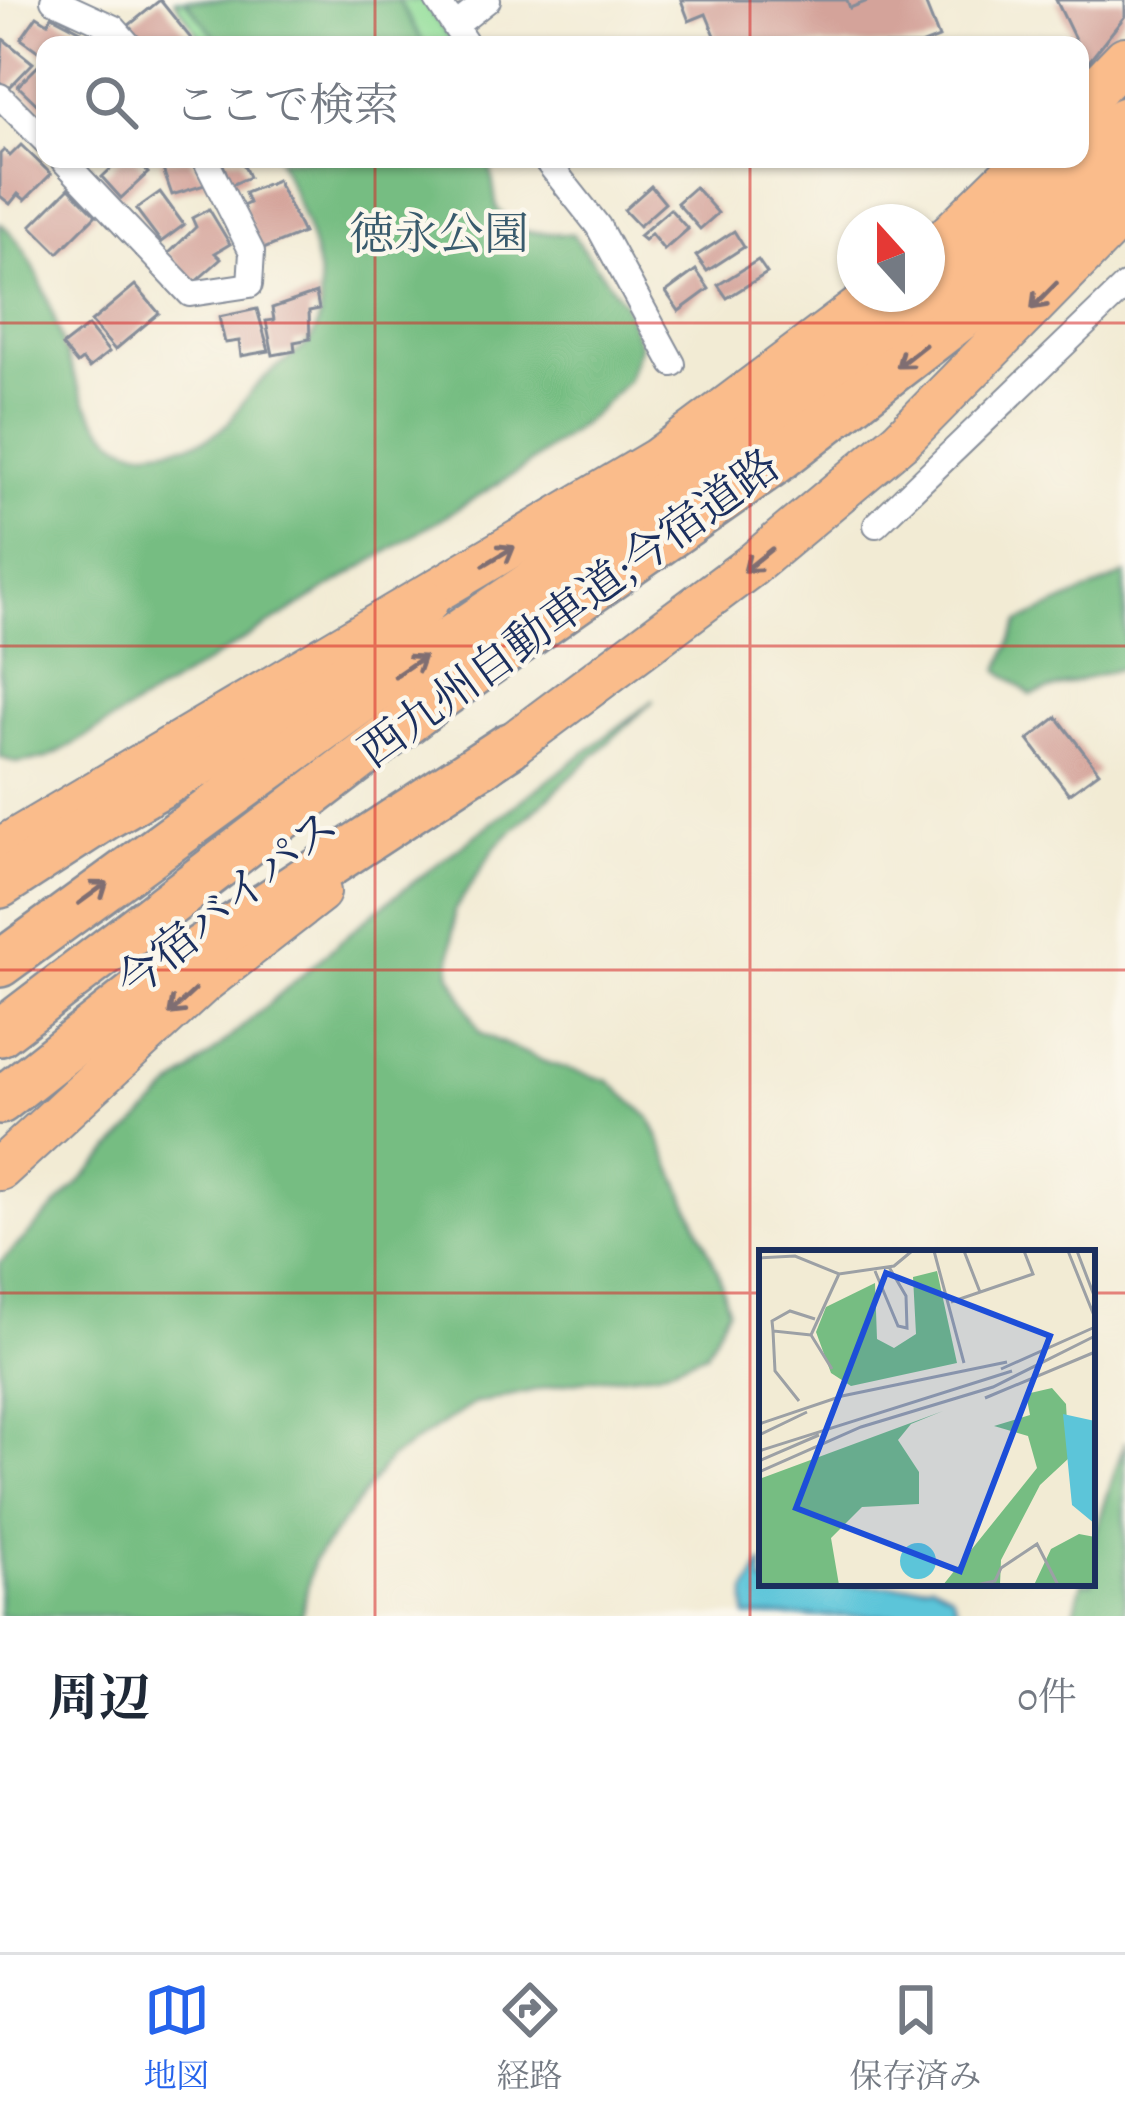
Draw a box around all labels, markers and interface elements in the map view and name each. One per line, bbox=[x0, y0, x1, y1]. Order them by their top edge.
search box bbox=[36, 36, 1089, 168]
icon: search bbox=[78, 69, 144, 135]
text: ここで検索 bbox=[174, 74, 399, 136]
park label: 徳永公園 bbox=[349, 203, 529, 265]
north arrow bbox=[837, 204, 945, 312]
one-way arrow bbox=[1030, 281, 1058, 310]
one-way arrow bbox=[896, 342, 928, 369]
street label: 西九州自動車道;今宿道路 bbox=[346, 434, 792, 782]
one-way arrow bbox=[481, 544, 515, 568]
one-way arrow bbox=[743, 546, 774, 574]
one-way arrow bbox=[393, 654, 426, 679]
street label: 今宿バイパス bbox=[103, 795, 351, 1013]
one-way arrow bbox=[76, 881, 109, 906]
one-way arrow bbox=[167, 987, 197, 1015]
inset map bbox=[759, 1250, 1095, 1586]
text: 周辺 bbox=[48, 1663, 150, 1733]
text: 0件 bbox=[1017, 1670, 1077, 1723]
tab: 地図 bbox=[144, 1977, 210, 2098]
tab: 経路 bbox=[497, 1977, 563, 2098]
tab: 保存済み bbox=[850, 1977, 982, 2098]

